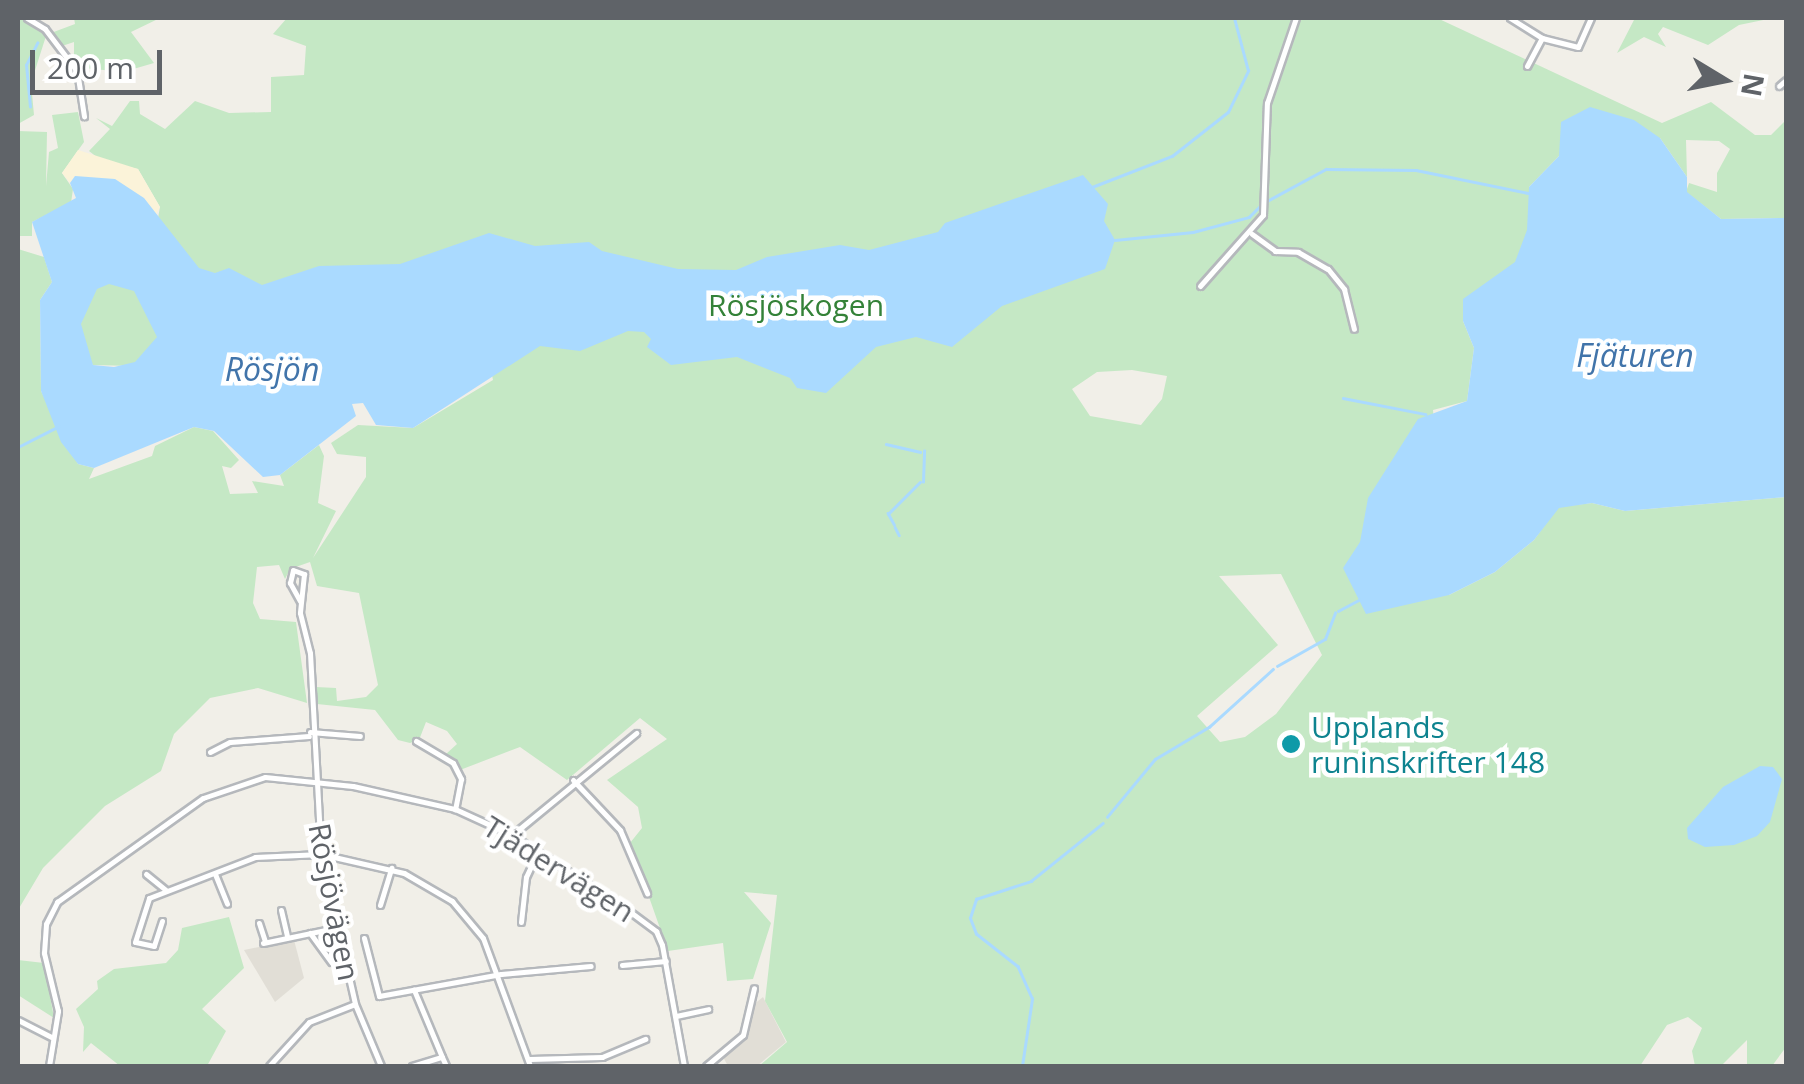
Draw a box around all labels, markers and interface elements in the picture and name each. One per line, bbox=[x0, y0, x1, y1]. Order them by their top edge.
scale bar bbox=[35, 30, 168, 92]
north arrow bbox=[1674, 30, 1774, 130]
text: 200 m bbox=[47, 47, 134, 88]
text: N bbox=[1733, 71, 1774, 100]
park label: Rösjöskogen bbox=[708, 287, 884, 323]
water label: Fjäturen bbox=[1576, 336, 1694, 374]
water label: Rösjön bbox=[225, 350, 319, 388]
place label: Upplands runinskrifter 148 bbox=[1311, 709, 1545, 780]
marker: Upplands runinskrifter 148 bbox=[1280, 733, 1302, 755]
street label: Tjädervägen bbox=[477, 808, 641, 930]
street label: Rösjövägen bbox=[301, 820, 367, 984]

